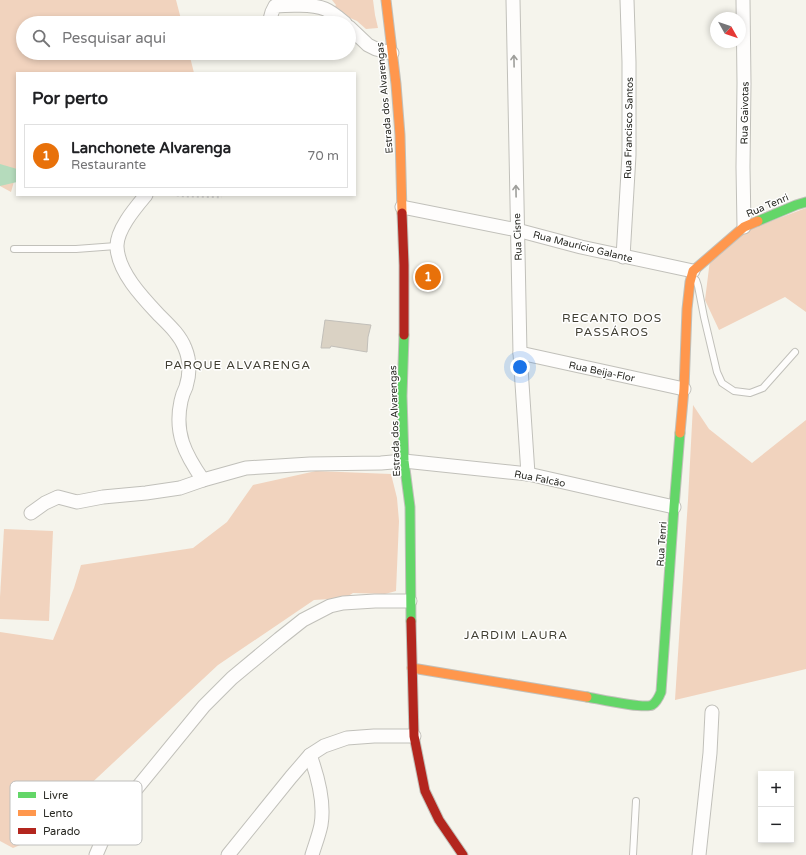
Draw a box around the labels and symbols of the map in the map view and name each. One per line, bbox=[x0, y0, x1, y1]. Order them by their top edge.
north arrow bbox=[710, 12, 746, 48]
street label: Estrada dos Alvarengas bbox=[374, 42, 396, 154]
one-way arrow bbox=[510, 55, 518, 68]
street label: Rua Francisco Santos bbox=[622, 77, 636, 179]
street label: Rua Gaivotas bbox=[738, 81, 752, 144]
one-way arrow bbox=[512, 185, 520, 198]
street label: Rua Tenri bbox=[744, 192, 790, 220]
street label: Rua Cisne bbox=[511, 213, 525, 261]
street label: Rua Maurício Galante bbox=[532, 229, 634, 265]
pin: 1 bbox=[415, 262, 441, 292]
district label: RECANTO DOS PASSÁROS bbox=[562, 311, 662, 339]
your location bbox=[510, 357, 530, 377]
district label: PARQUE ALVARENGA bbox=[165, 358, 311, 372]
street label: Rua Beija-Flor bbox=[568, 359, 636, 385]
street label: Estrada dos Alvarengas bbox=[387, 365, 403, 477]
street label: Rua Falcão bbox=[513, 468, 566, 490]
street label: Rua Tenri bbox=[654, 521, 670, 567]
district label: JARDIM LAURA bbox=[464, 628, 568, 642]
legend bbox=[10, 781, 142, 845]
text: Livre bbox=[43, 789, 68, 802]
text: Lento bbox=[43, 807, 73, 820]
text: Parado bbox=[43, 825, 81, 838]

